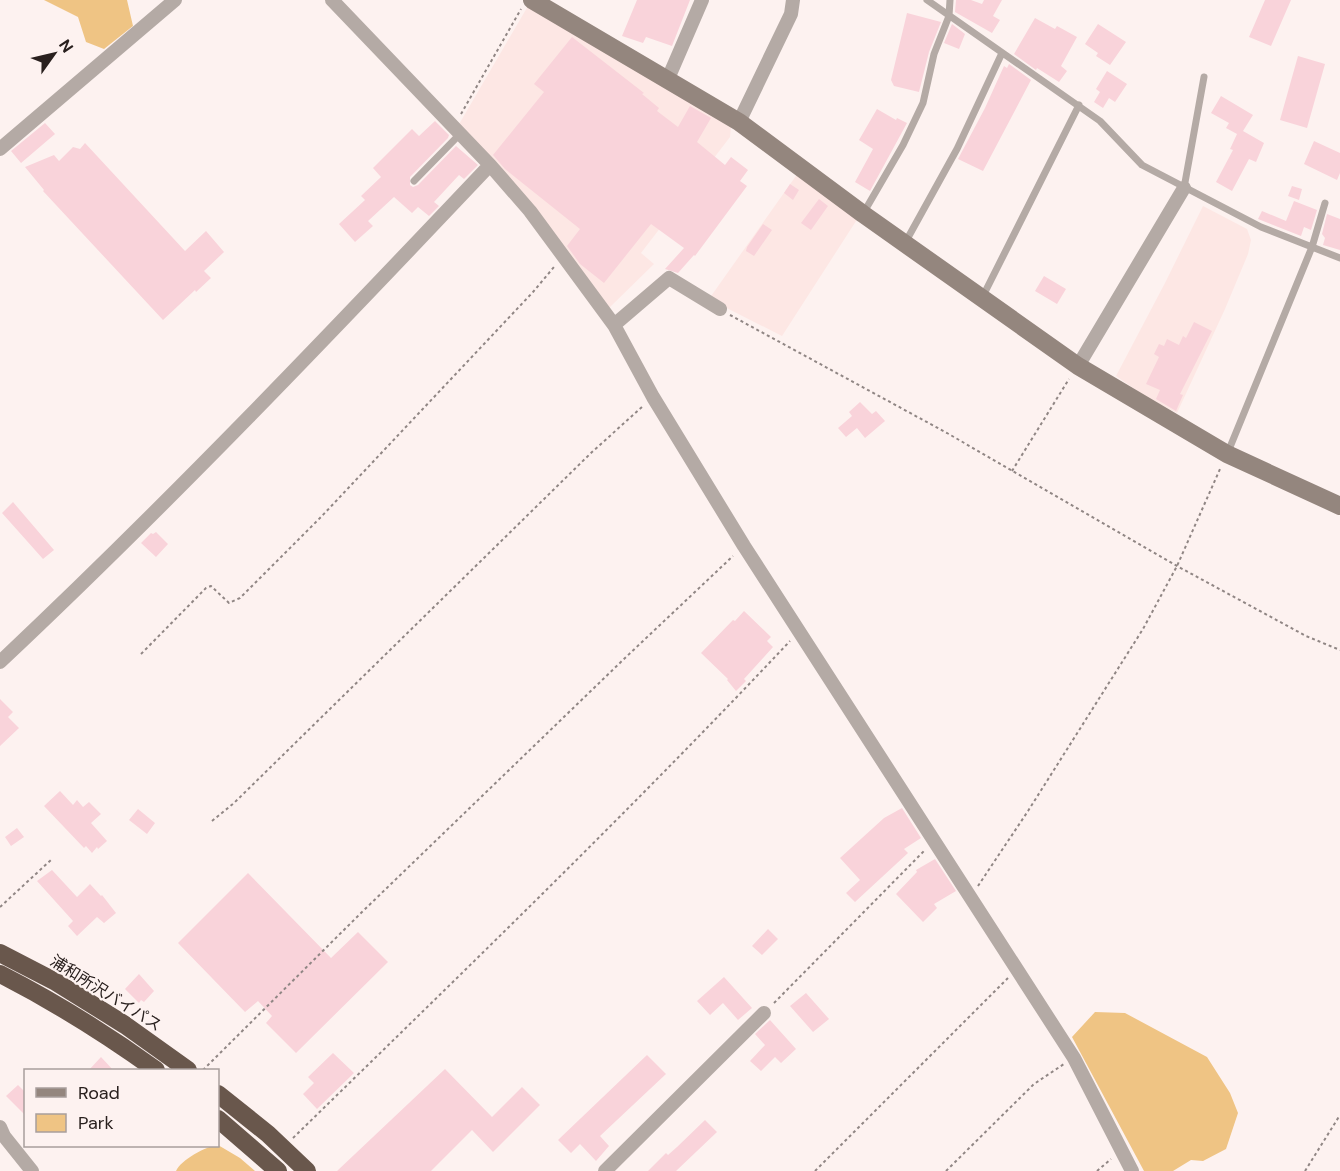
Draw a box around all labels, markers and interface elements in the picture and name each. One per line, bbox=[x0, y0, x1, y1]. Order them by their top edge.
north arrow bbox=[24, 24, 84, 84]
text: N bbox=[54, 35, 78, 57]
street label: 浦和所沢バイパス bbox=[46, 950, 166, 1036]
legend bbox=[24, 1069, 219, 1147]
text: Road bbox=[78, 1081, 120, 1105]
text: Park bbox=[78, 1111, 114, 1135]

